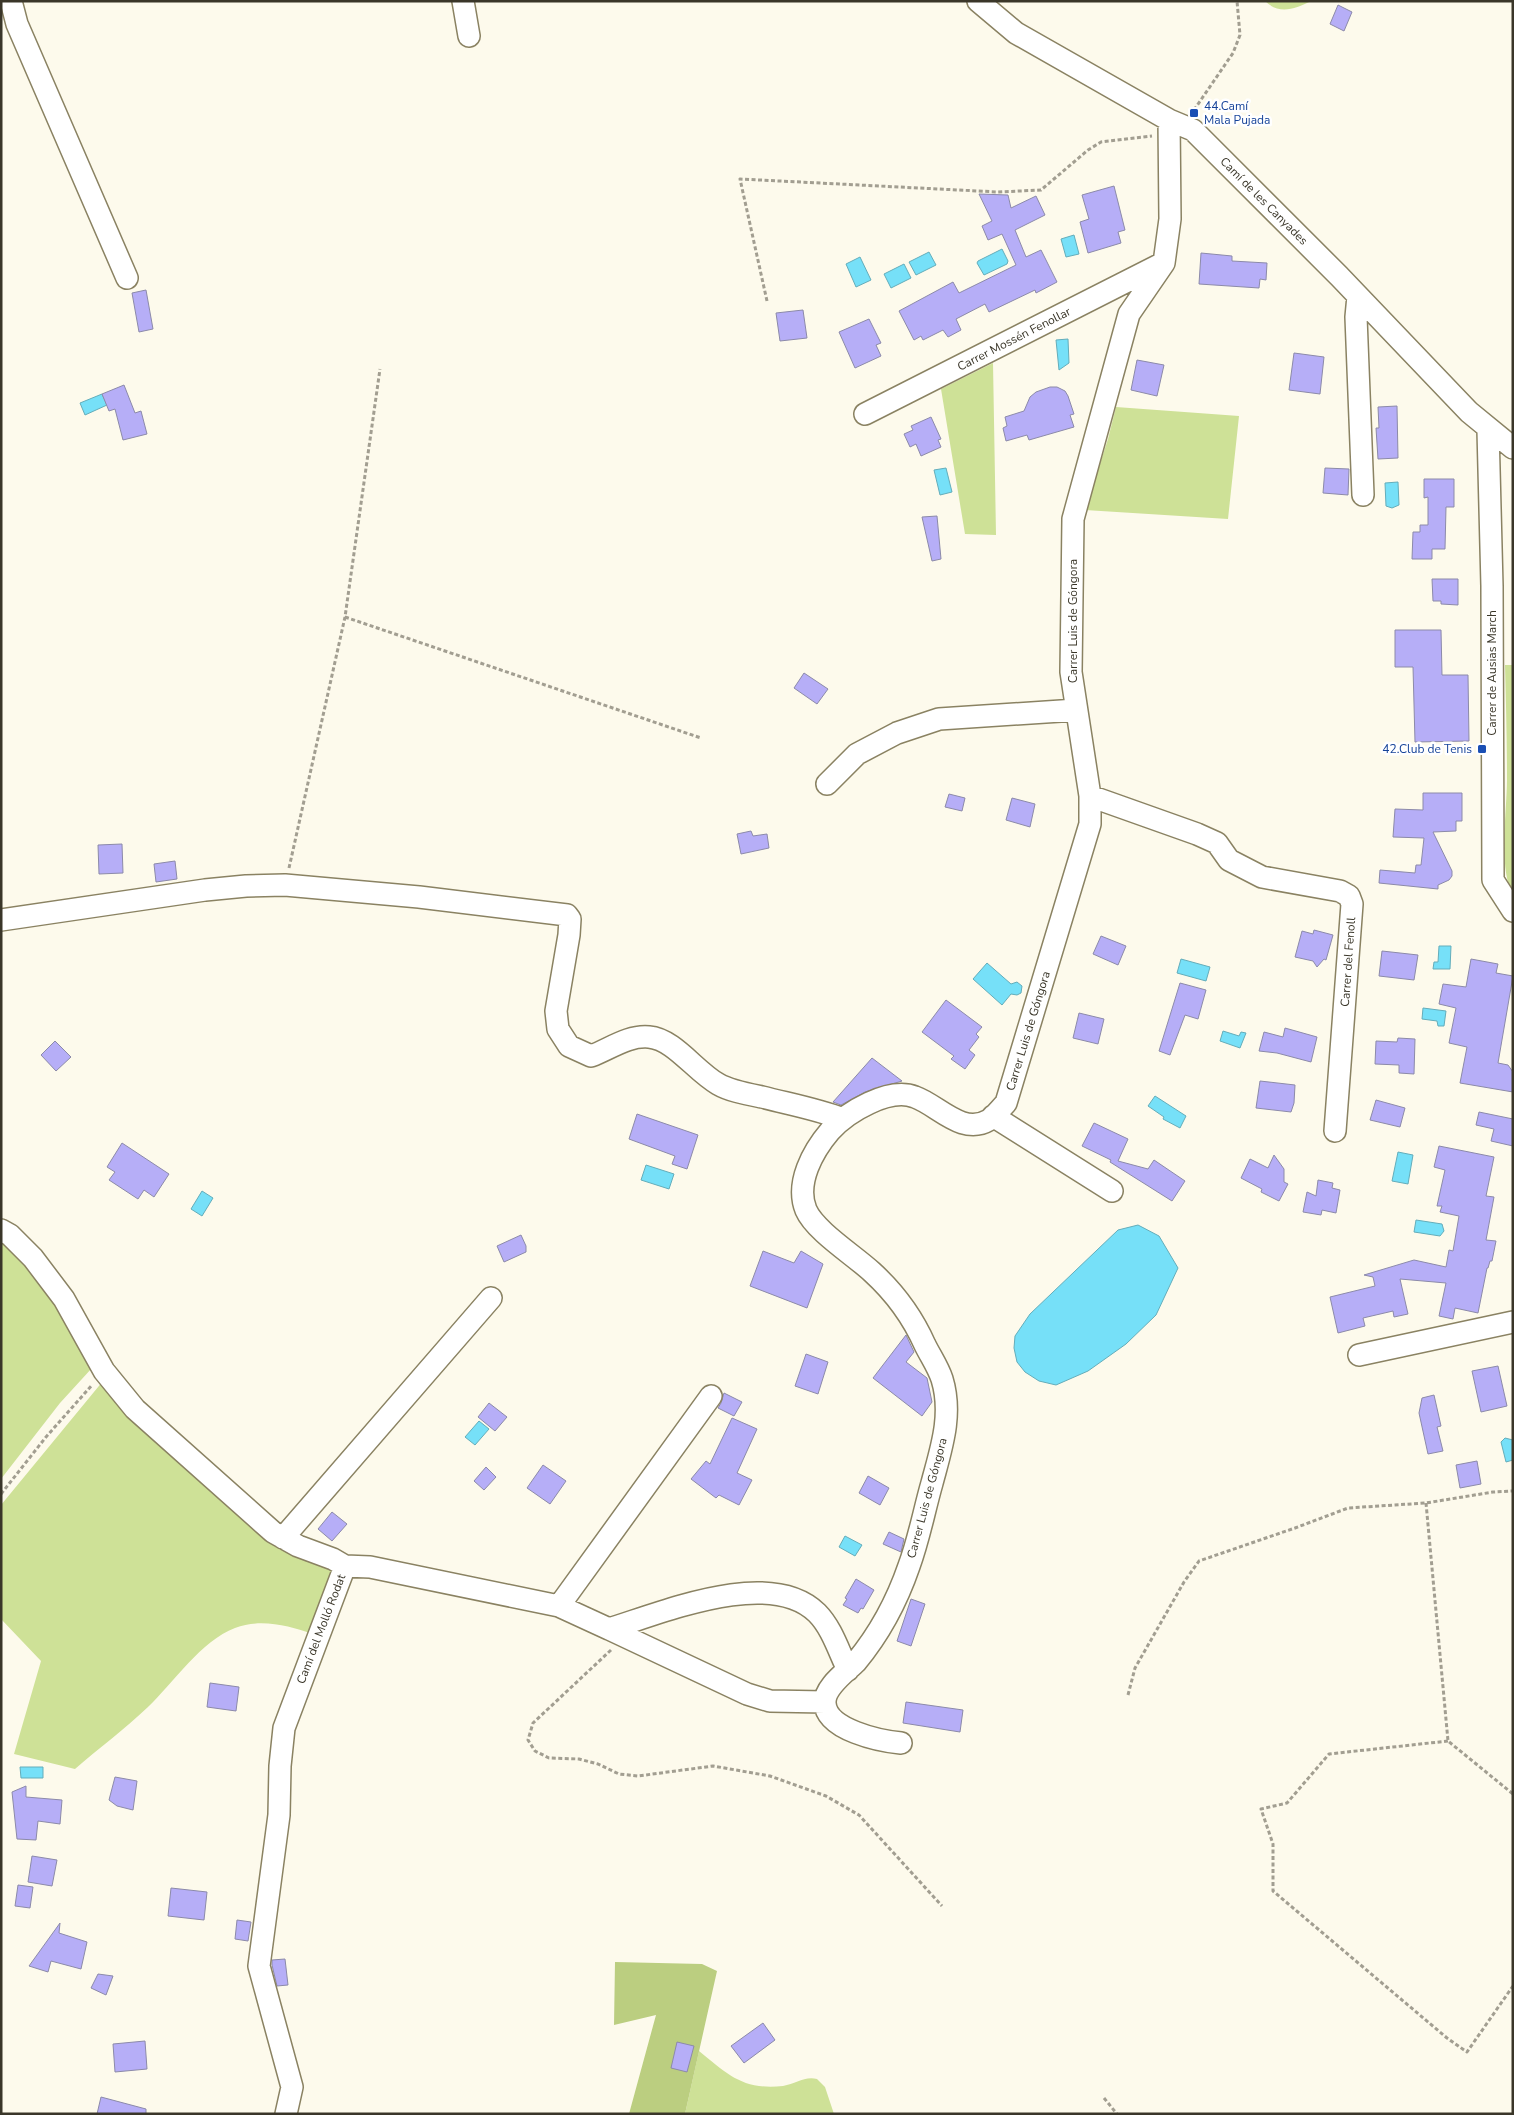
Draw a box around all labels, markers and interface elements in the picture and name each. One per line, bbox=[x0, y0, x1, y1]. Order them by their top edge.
place label: 44.Camí Mala Pujada bbox=[1204, 98, 1270, 128]
marker: 44.Camí Mala Pujada bbox=[1188, 107, 1200, 119]
street label: Camí de les Canyades bbox=[1217, 154, 1312, 249]
street label: Carrer Mossén Fenollar bbox=[955, 303, 1074, 375]
street label: Carrer Luis de Góngora bbox=[1065, 559, 1081, 683]
street label: Carrer de Ausias March bbox=[1484, 610, 1500, 736]
place label: 42.Club de Tenis bbox=[1382, 741, 1472, 757]
marker: 42.Club de Tenis bbox=[1476, 743, 1488, 755]
street label: Carrer del Fenoll bbox=[1337, 916, 1359, 1007]
street label: Carrer Luis de Góngora bbox=[1002, 969, 1054, 1093]
street label: Carrer Luis de Góngora bbox=[903, 1436, 951, 1560]
street label: Camí del Molló Rodat bbox=[293, 1571, 350, 1686]

